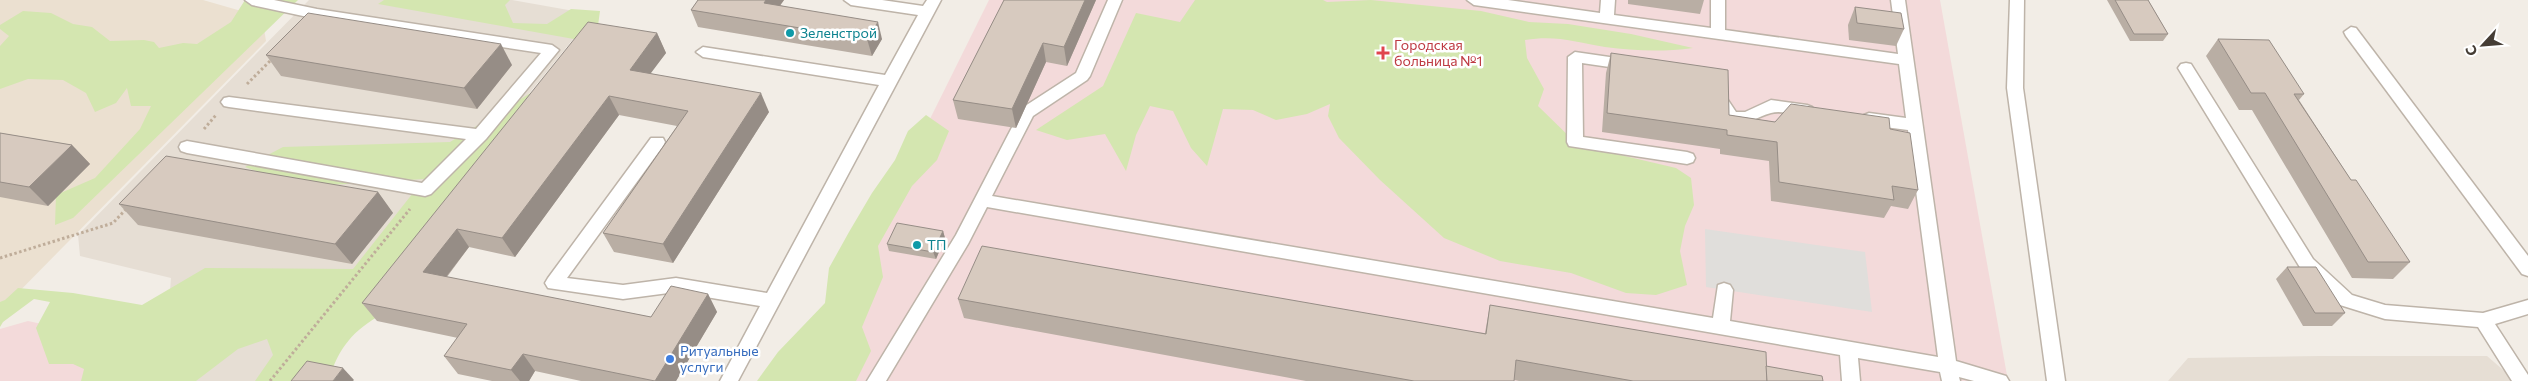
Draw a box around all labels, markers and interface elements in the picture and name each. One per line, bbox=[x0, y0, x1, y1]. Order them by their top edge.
north arrow bbox=[2458, 20, 2508, 70]
place label: Зеленстрой bbox=[800, 24, 877, 41]
marker: Зеленстрой bbox=[784, 27, 796, 39]
place label: Городская больница №1 bbox=[1394, 36, 1483, 69]
text: С bbox=[2461, 43, 2481, 59]
marker: Городская больница №1 bbox=[1376, 46, 1390, 60]
place label: ТП bbox=[927, 236, 946, 253]
marker: ТП bbox=[911, 239, 923, 251]
place label: Ритуальные услуги bbox=[680, 342, 759, 375]
marker: Ритуальные услуги bbox=[664, 353, 676, 365]

